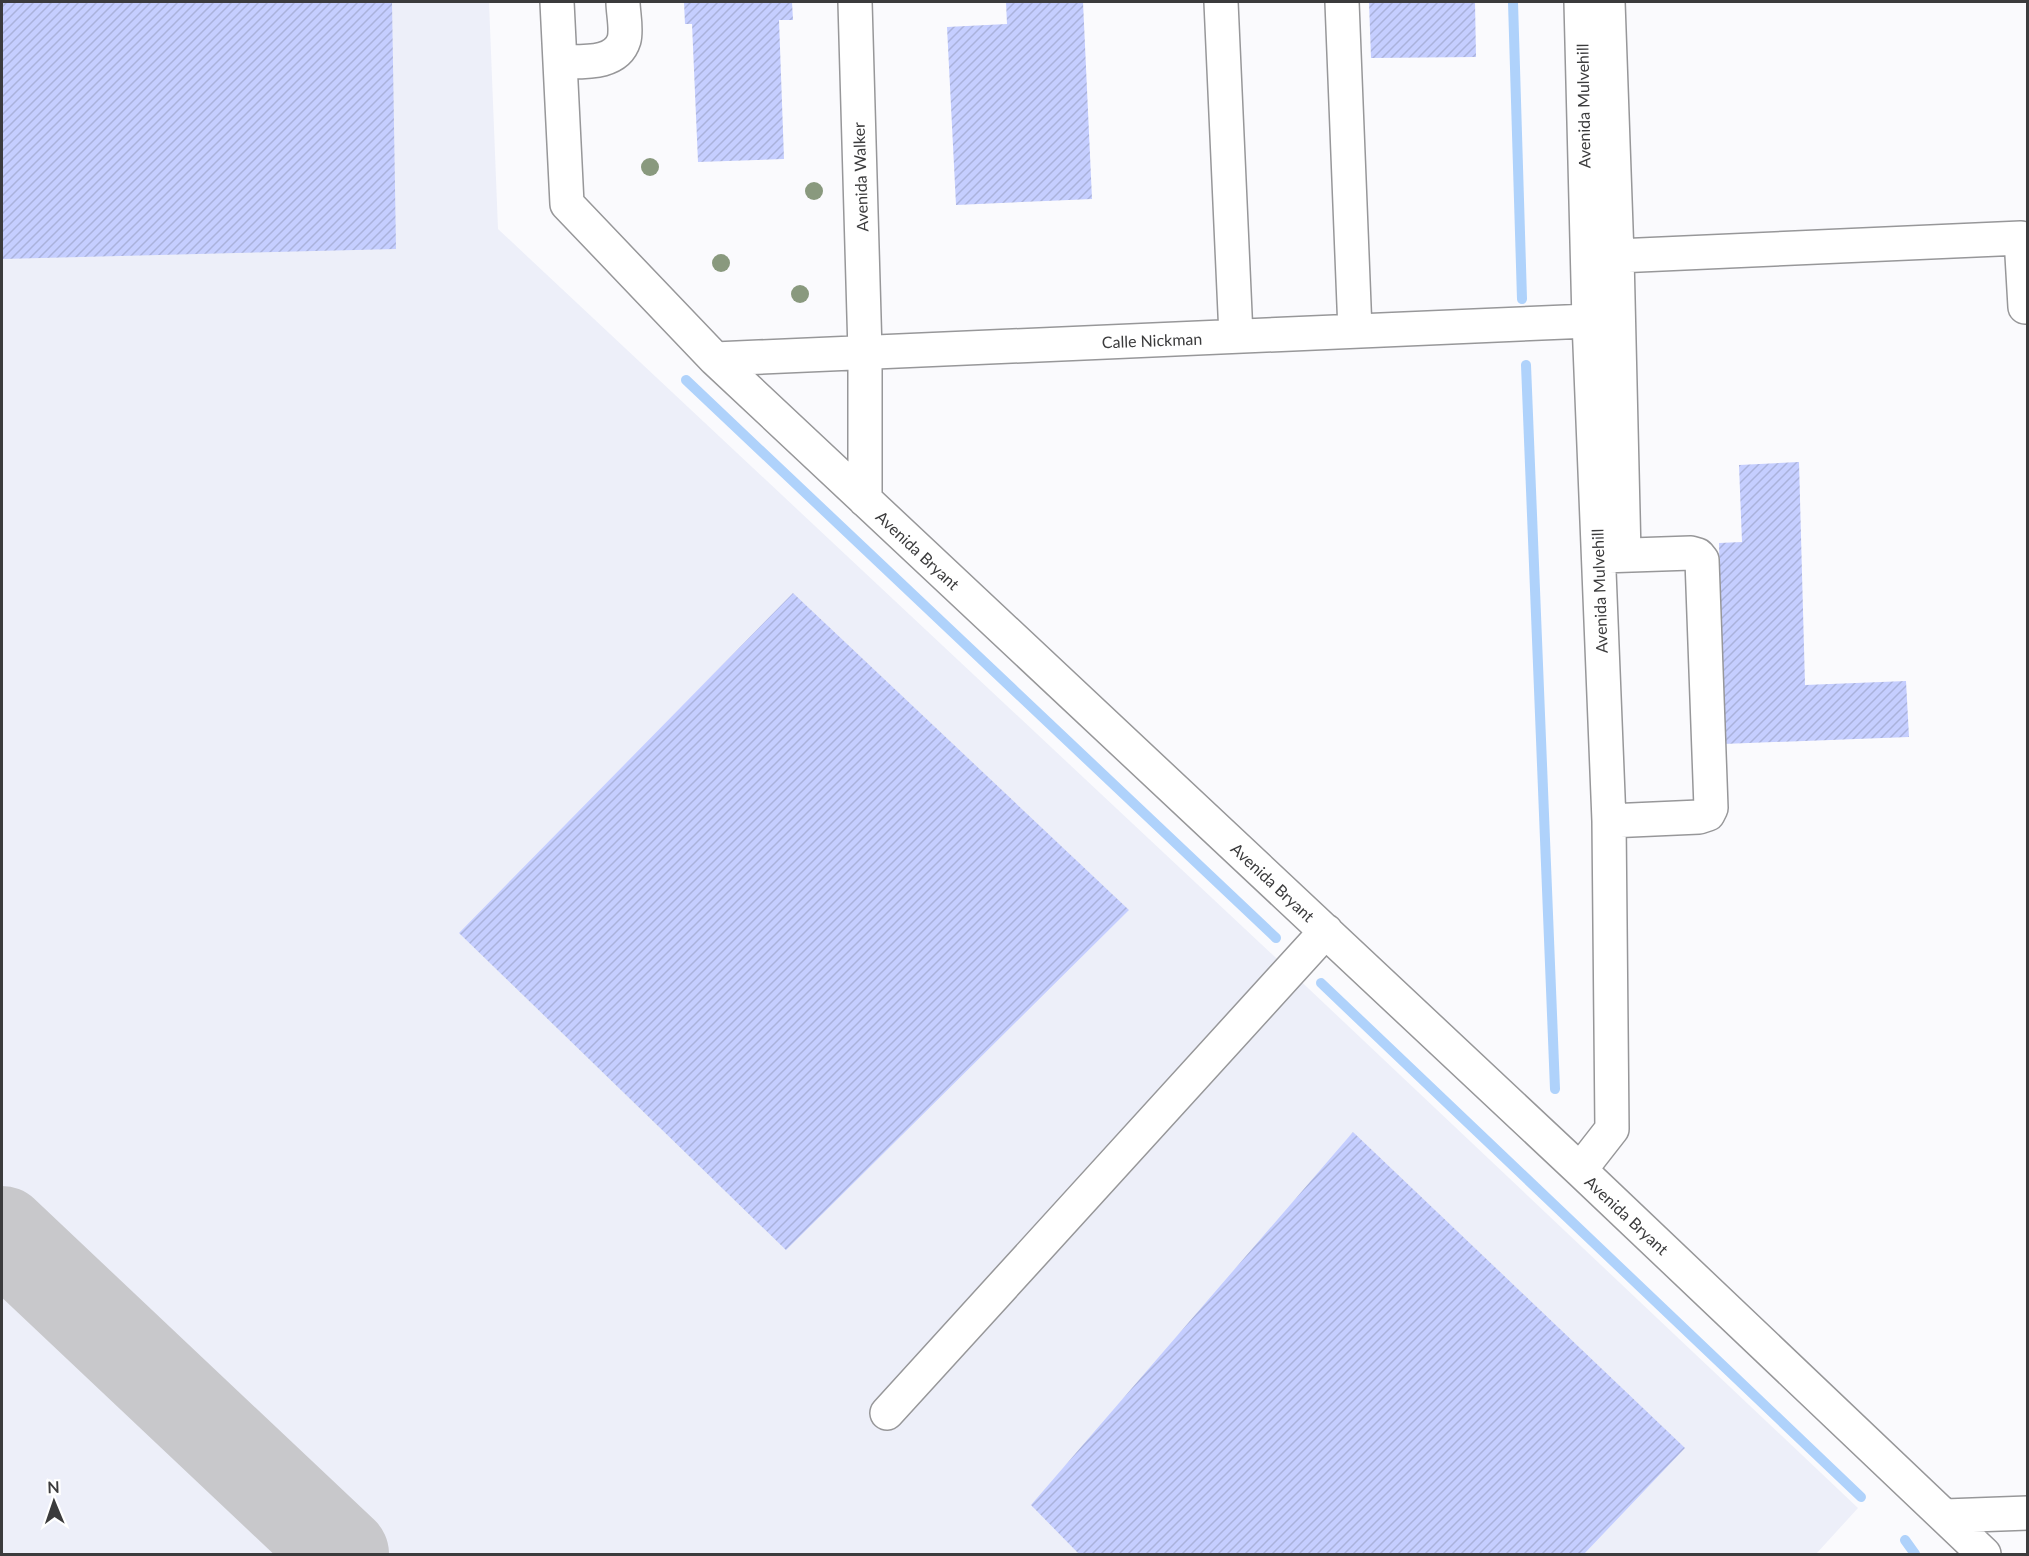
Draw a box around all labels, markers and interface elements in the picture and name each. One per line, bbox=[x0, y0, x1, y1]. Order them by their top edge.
street label: Avenida Mulvehill bbox=[1572, 44, 1594, 168]
street label: Avenida Walker bbox=[849, 122, 871, 232]
street label: Calle Nickman bbox=[1101, 329, 1203, 351]
street label: Avenida Bryant bbox=[872, 507, 964, 594]
street label: Avenida Mulvehill bbox=[1587, 528, 1611, 654]
street label: Avenida Bryant bbox=[1227, 839, 1319, 926]
street label: Avenida Bryant bbox=[1581, 1172, 1673, 1259]
north arrow bbox=[24, 1472, 84, 1532]
text: N bbox=[47, 1477, 60, 1496]

